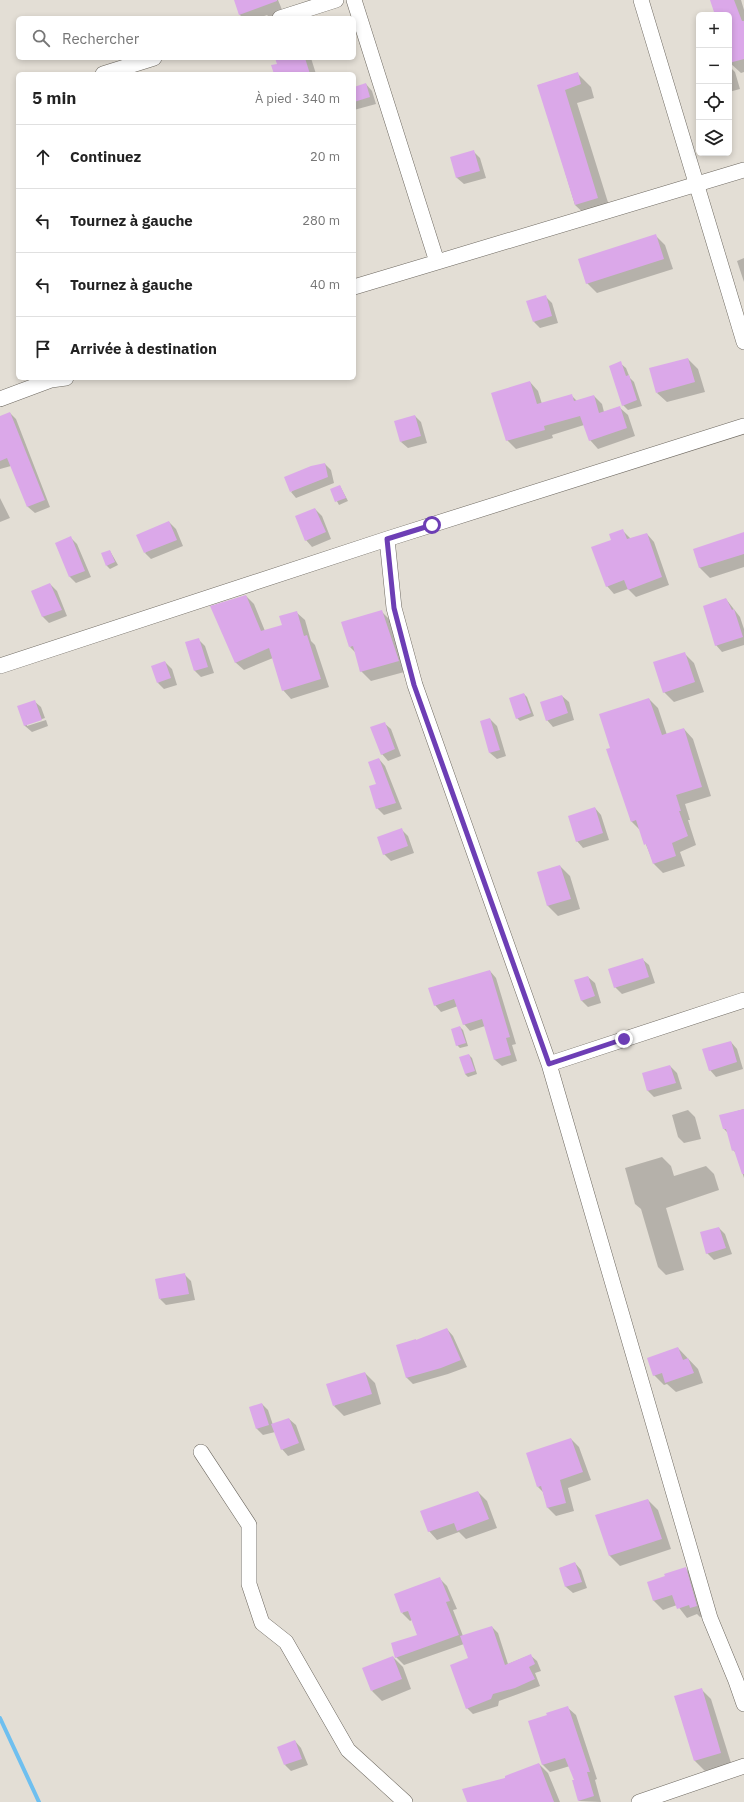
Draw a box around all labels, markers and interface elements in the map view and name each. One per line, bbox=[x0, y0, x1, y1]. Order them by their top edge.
map controls bbox=[696, 12, 732, 156]
button: + bbox=[696, 12, 732, 48]
search box bbox=[16, 16, 356, 60]
icon: search bbox=[30, 27, 52, 49]
text: Rechercher bbox=[62, 29, 139, 48]
button: − bbox=[696, 48, 732, 84]
button: locate bbox=[696, 84, 732, 120]
text: 5 min bbox=[32, 87, 76, 109]
text: À pied · 340 m bbox=[255, 90, 340, 107]
button: layers bbox=[696, 120, 732, 156]
icon: ahead bbox=[32, 146, 54, 168]
text: Continuez bbox=[70, 147, 141, 166]
text: 20 m bbox=[310, 148, 340, 165]
icon: left bbox=[32, 210, 54, 232]
text: Tournez à gauche bbox=[70, 211, 193, 230]
text: 280 m bbox=[302, 212, 340, 229]
icon: left bbox=[32, 274, 54, 296]
text: Tournez à gauche bbox=[70, 275, 193, 294]
text: 40 m bbox=[310, 276, 340, 293]
icon: arrive bbox=[32, 338, 54, 360]
text: Arrivée à destination bbox=[70, 339, 217, 358]
route start bbox=[423, 516, 441, 534]
route end bbox=[615, 1030, 633, 1048]

